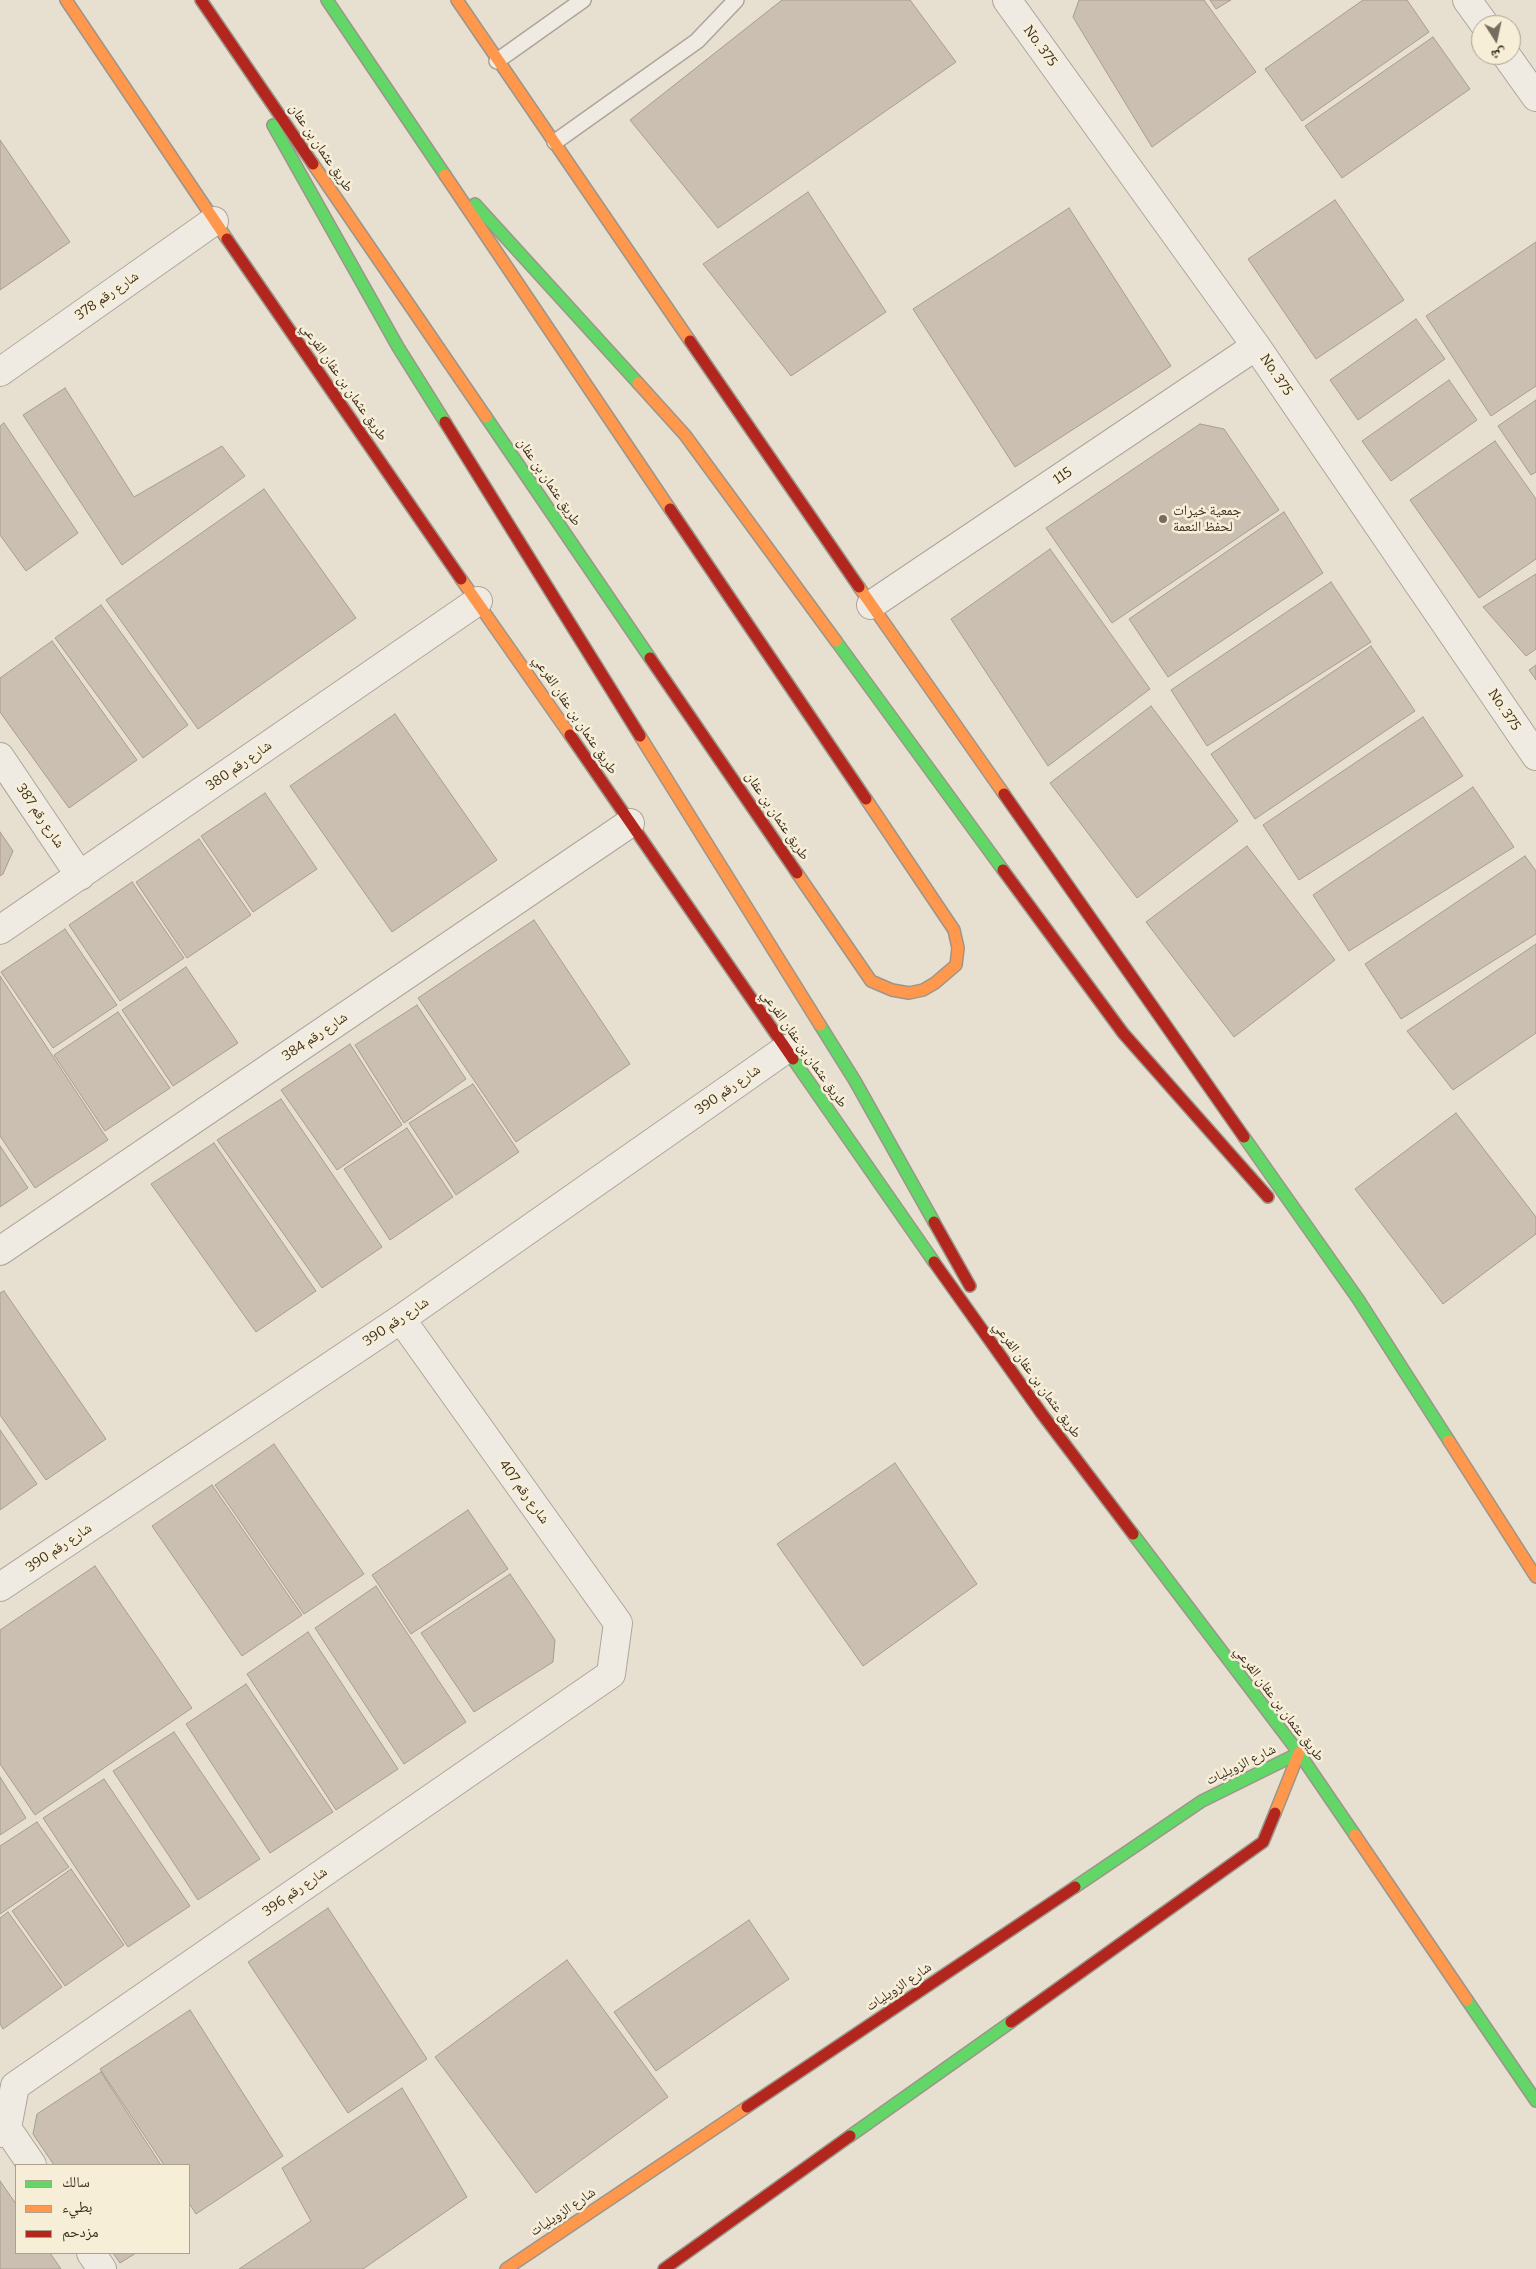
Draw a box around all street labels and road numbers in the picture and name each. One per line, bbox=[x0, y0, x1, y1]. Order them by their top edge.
street label: No. 375 bbox=[1019, 22, 1061, 70]
street label: طريق عثمان بن عفان bbox=[285, 101, 357, 195]
street label: شارع رقم 378 bbox=[72, 268, 142, 324]
street label: طريق عثمان بن عفان الفرعي bbox=[297, 320, 391, 444]
street label: No. 375 bbox=[1256, 351, 1296, 399]
street label: طريق عثمان بن عفان bbox=[513, 435, 585, 529]
street label: 115 bbox=[1050, 464, 1076, 488]
street label: طريق عثمان بن عفان الفرعي bbox=[529, 652, 621, 778]
street label: No. 375 bbox=[1484, 686, 1524, 734]
street label: شارع رقم 380 bbox=[203, 737, 275, 795]
street label: طريق عثمان بن عفان bbox=[741, 769, 813, 863]
street label: شارع رقم 387 bbox=[12, 780, 68, 852]
street label: طريق عثمان بن عفان الفرعي bbox=[757, 987, 851, 1111]
street label: شارع رقم 384 bbox=[279, 1009, 351, 1065]
street label: شارع رقم 390 bbox=[692, 1061, 764, 1119]
street label: شارع رقم 390 bbox=[360, 1294, 432, 1350]
street label: طريق عثمان بن عفان الفرعي bbox=[989, 1318, 1085, 1442]
street label: شارع رقم 407 bbox=[495, 1457, 553, 1527]
street label: شارع رقم 390 bbox=[23, 1520, 95, 1576]
street label: طريق عثمان بن عفان الفرعي bbox=[1230, 1643, 1328, 1765]
street label: شارع الزويليات bbox=[1203, 1741, 1279, 1789]
street label: شارع رقم 396 bbox=[259, 1864, 331, 1920]
street label: شارع الزويليات bbox=[863, 1959, 935, 2015]
street label: شارع الزويليات bbox=[527, 2184, 599, 2240]

